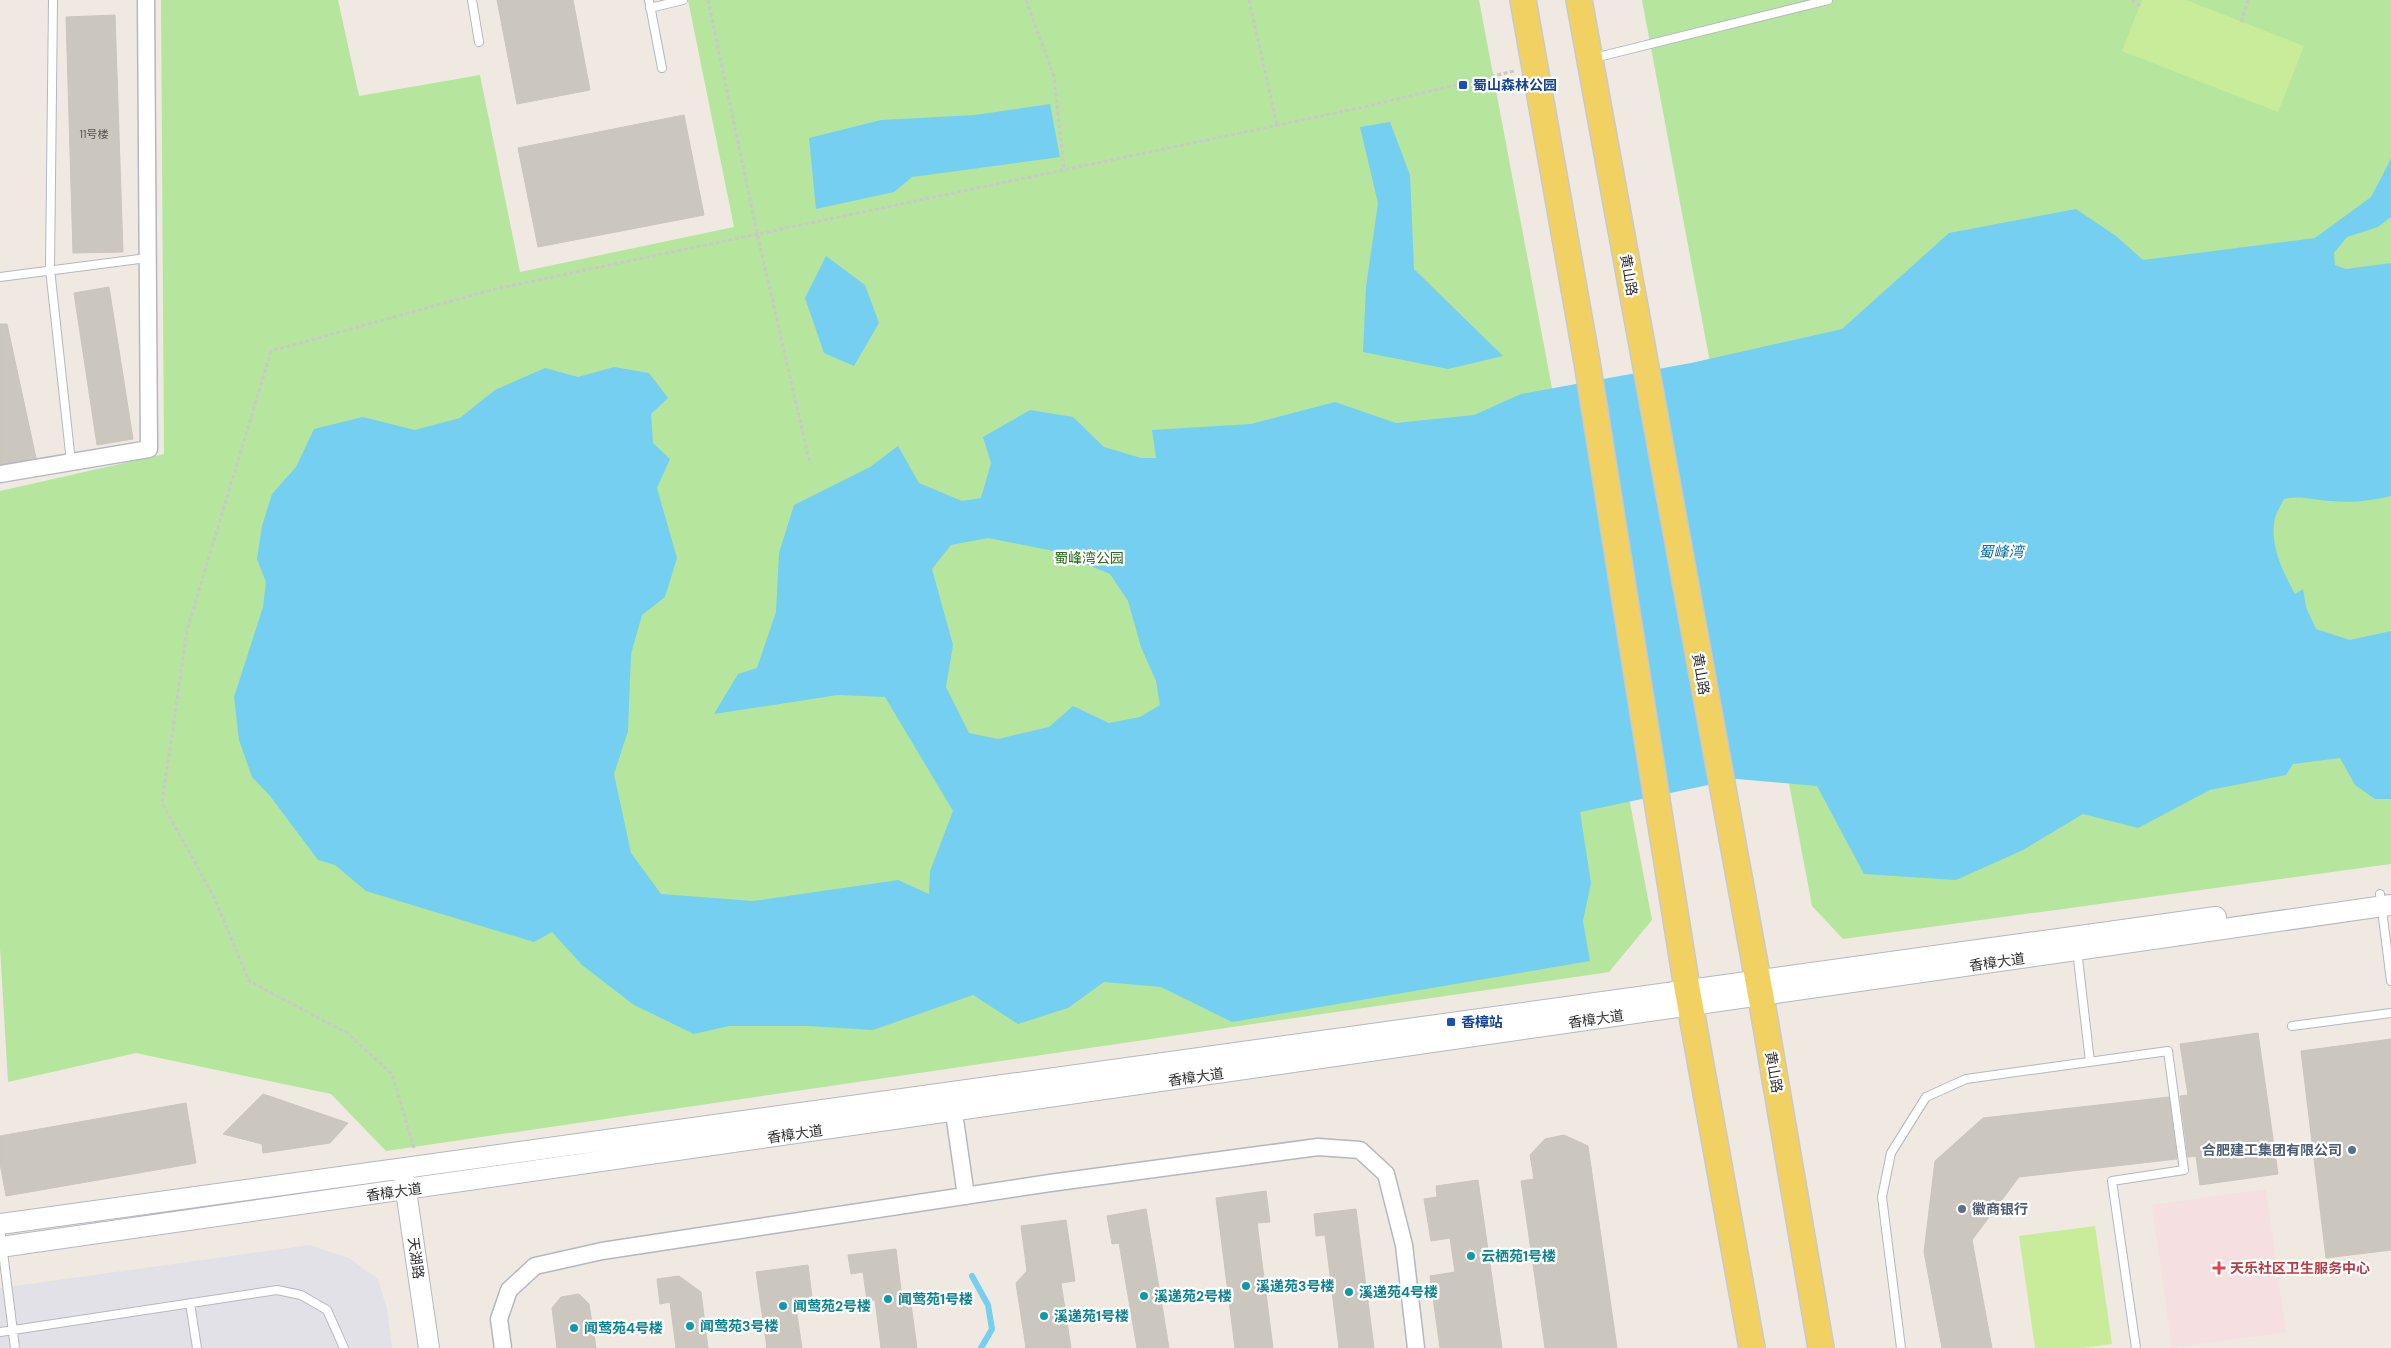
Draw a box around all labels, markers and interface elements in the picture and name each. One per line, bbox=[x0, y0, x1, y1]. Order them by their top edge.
place label: 蜀山森林公园 bbox=[1473, 76, 1557, 94]
marker: 蜀山森林公园 bbox=[1457, 79, 1469, 91]
house number: 11号楼 bbox=[80, 127, 108, 141]
street label: 黄山路 bbox=[1616, 253, 1642, 297]
water label: 蜀峰湾 bbox=[1978, 542, 2026, 562]
park label: 蜀峰湾公园 bbox=[1054, 549, 1124, 567]
street label: 黄山路 bbox=[1688, 652, 1714, 696]
street label: 香樟大道 bbox=[1968, 949, 2026, 975]
street label: 香樟大道 bbox=[1567, 1006, 1625, 1032]
place label: 香樟站 bbox=[1461, 1013, 1503, 1031]
marker: 香樟站 bbox=[1445, 1016, 1457, 1028]
street label: 黄山路 bbox=[1761, 1050, 1787, 1094]
street label: 香樟大道 bbox=[1167, 1064, 1225, 1090]
street label: 香樟大道 bbox=[766, 1121, 824, 1147]
place label: 合肥建工集团有限公司 bbox=[2202, 1141, 2342, 1159]
marker: 合肥建工集团有限公司 bbox=[2346, 1144, 2358, 1156]
street label: 香樟大道 bbox=[365, 1179, 423, 1205]
place label: 徽商银行 bbox=[1972, 1200, 2028, 1218]
marker: 徽商银行 bbox=[1956, 1203, 1968, 1215]
street label: 天湖路 bbox=[404, 1236, 428, 1280]
place label: 云栖苑1号楼 bbox=[1481, 1247, 1556, 1265]
marker: 云栖苑1号楼 bbox=[1465, 1250, 1477, 1262]
place label: 天乐社区卫生服务中心 bbox=[2230, 1259, 2370, 1277]
marker: 天乐社区卫生服务中心 bbox=[2212, 1261, 2226, 1275]
place label: 溪递苑3号楼 bbox=[1256, 1277, 1334, 1295]
marker: 溪递苑3号楼 bbox=[1240, 1280, 1252, 1292]
place label: 溪递苑4号楼 bbox=[1359, 1283, 1438, 1301]
marker: 溪递苑4号楼 bbox=[1343, 1286, 1355, 1298]
place label: 溪递苑2号楼 bbox=[1154, 1287, 1232, 1305]
place label: 闻莺苑1号楼 bbox=[898, 1290, 973, 1308]
marker: 溪递苑2号楼 bbox=[1138, 1290, 1150, 1302]
marker: 闻莺苑1号楼 bbox=[882, 1293, 894, 1305]
place label: 闻莺苑2号楼 bbox=[793, 1297, 871, 1315]
marker: 闻莺苑2号楼 bbox=[777, 1300, 789, 1312]
place label: 溪递苑1号楼 bbox=[1054, 1307, 1129, 1325]
marker: 溪递苑1号楼 bbox=[1038, 1310, 1050, 1322]
place label: 闻莺苑3号楼 bbox=[700, 1317, 778, 1335]
place label: 闻莺苑4号楼 bbox=[584, 1319, 663, 1337]
marker: 闻莺苑3号楼 bbox=[684, 1320, 696, 1332]
marker: 闻莺苑4号楼 bbox=[568, 1322, 580, 1334]

